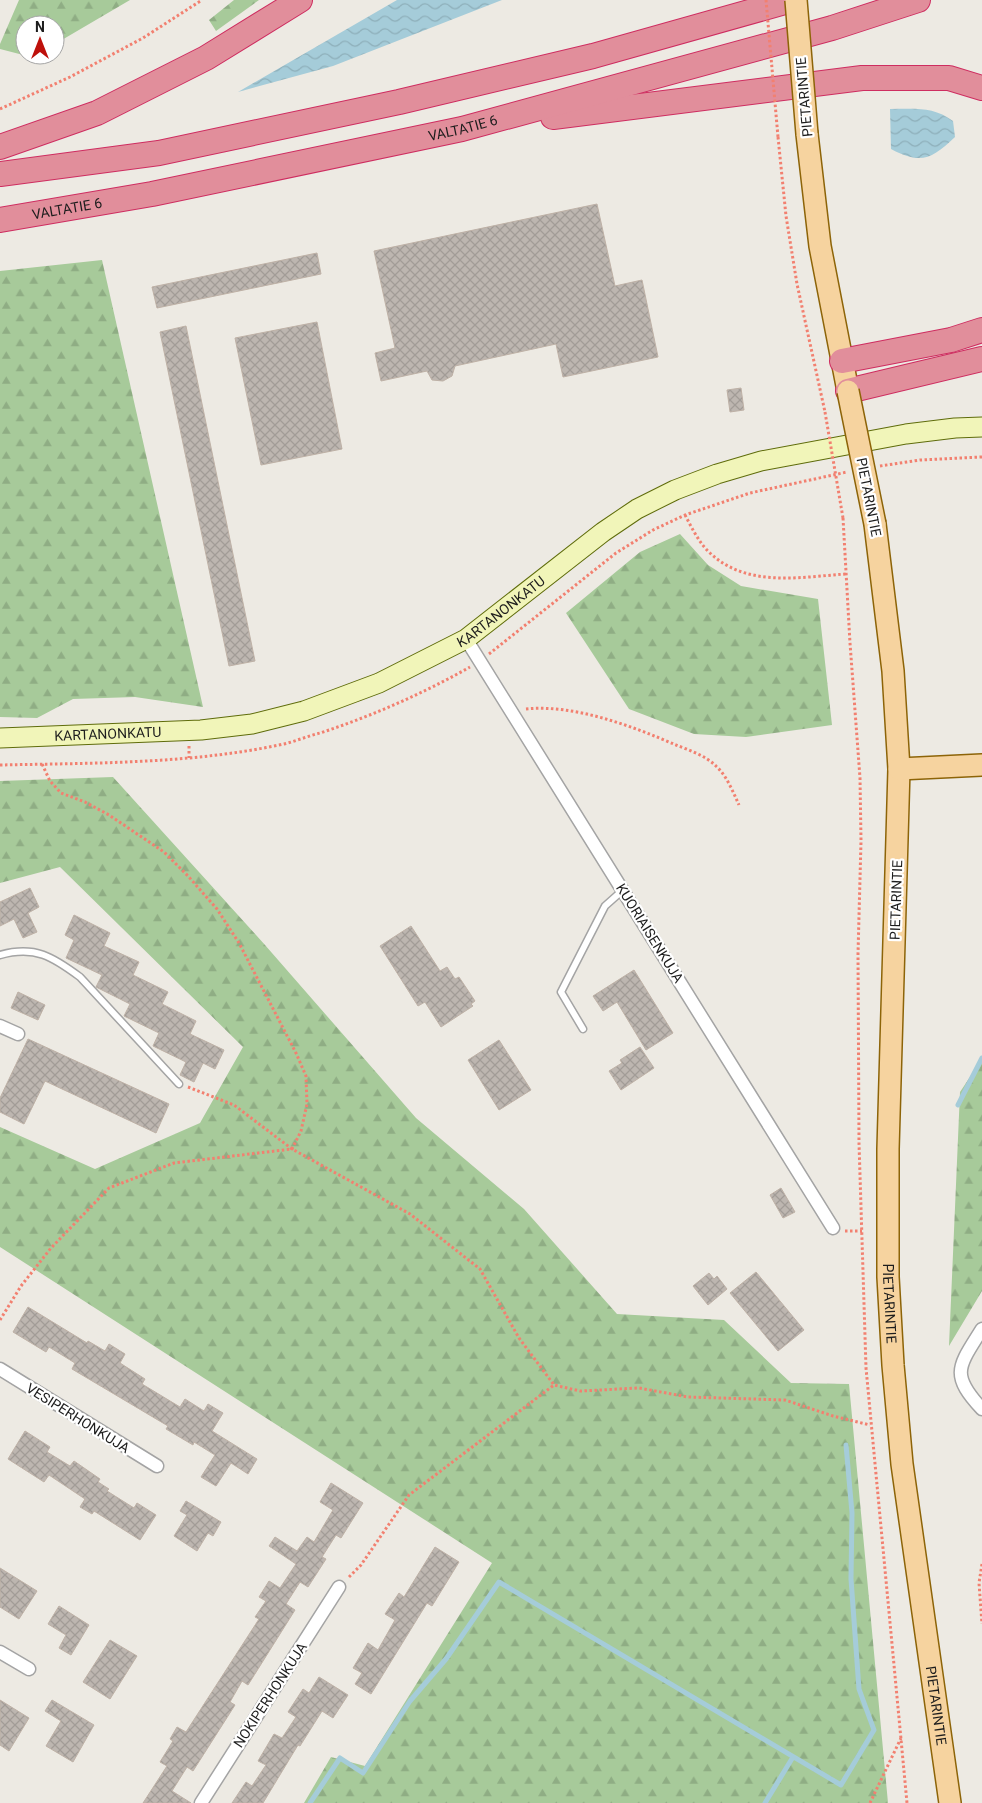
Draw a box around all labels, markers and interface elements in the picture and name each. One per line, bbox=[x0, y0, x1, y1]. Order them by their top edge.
north arrow bbox=[15, 15, 65, 65]
text: N bbox=[35, 19, 45, 35]
street label: PIETARINTIE bbox=[793, 56, 815, 138]
street label: VALTATIE 6 bbox=[427, 112, 499, 144]
street label: VALTATIE 6 bbox=[31, 195, 103, 222]
street label: PIETARINTIE bbox=[854, 456, 884, 538]
street label: KARTANONKATU bbox=[454, 572, 548, 650]
street label: KARTANONKATU bbox=[54, 724, 162, 744]
street label: PIETARINTIE bbox=[887, 860, 905, 940]
street label: KUORIAISENKUJA bbox=[613, 880, 687, 986]
street label: PIETARINTIE bbox=[880, 1264, 900, 1344]
street label: VESIPERHONKUJA bbox=[23, 1380, 133, 1456]
street label: NOKIPERHONKUJA bbox=[230, 1640, 310, 1750]
street label: PIETARINTIE bbox=[923, 1665, 950, 1746]

